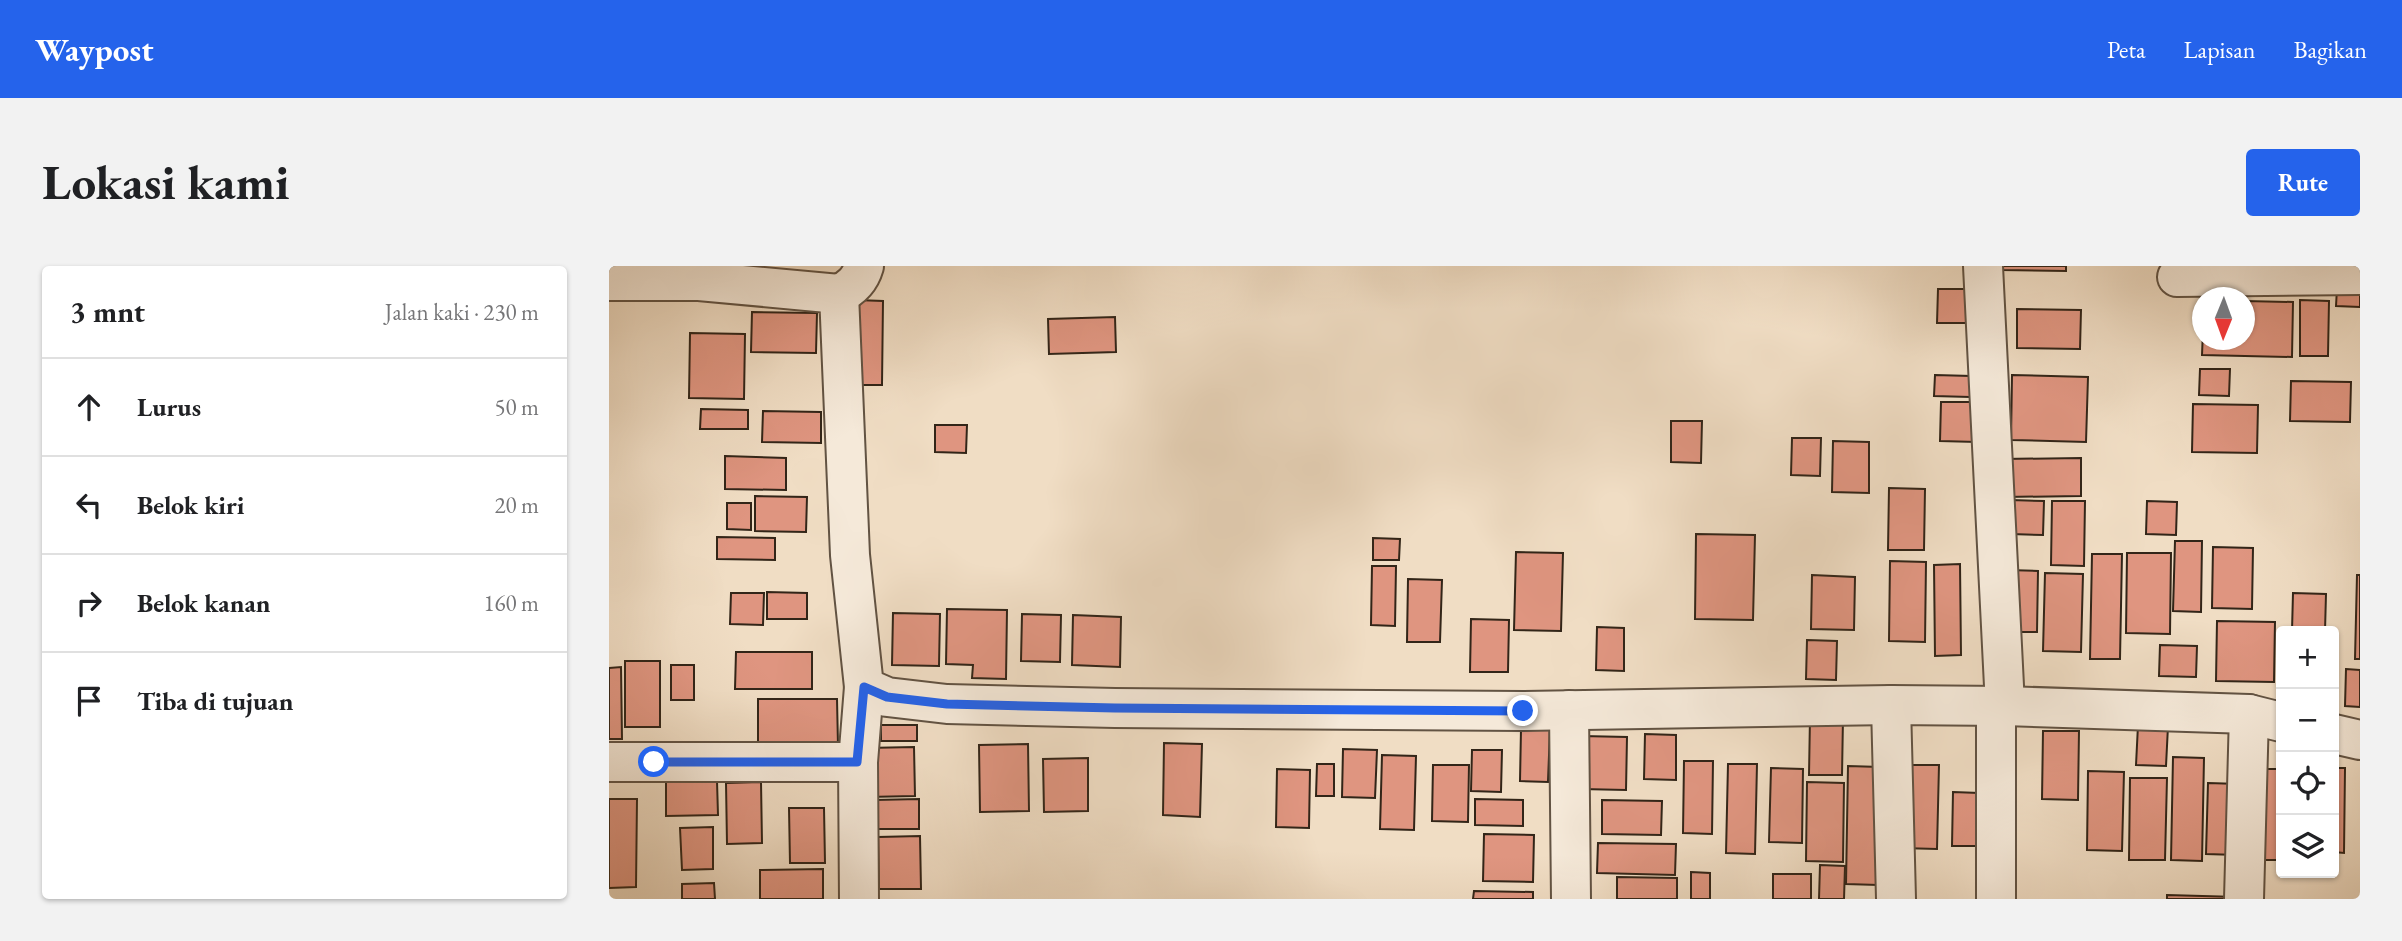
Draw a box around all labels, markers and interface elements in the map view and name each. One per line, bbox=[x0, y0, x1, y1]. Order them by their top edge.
text: Waypost bbox=[35, 28, 154, 71]
text: Peta bbox=[2107, 34, 2146, 65]
text: Lapisan bbox=[2184, 34, 2256, 65]
text: Bagikan bbox=[2294, 34, 2367, 65]
button: Rute bbox=[2246, 149, 2360, 216]
text: Lokasi kami bbox=[42, 150, 290, 214]
north arrow bbox=[2192, 287, 2255, 350]
text: 3 mnt bbox=[70, 292, 145, 331]
text: Jalan kaki · 230 m bbox=[385, 297, 539, 327]
icon: ahead bbox=[70, 388, 108, 426]
text: Lurus bbox=[137, 390, 201, 424]
text: 50 m bbox=[494, 392, 539, 422]
icon: left bbox=[70, 486, 108, 524]
text: Belok kiri bbox=[137, 488, 244, 522]
text: 20 m bbox=[494, 490, 539, 520]
icon: right bbox=[70, 584, 108, 622]
text: Belok kanan bbox=[137, 586, 271, 620]
text: 160 m bbox=[483, 588, 539, 618]
map controls bbox=[2276, 626, 2339, 878]
button: + bbox=[2276, 626, 2339, 689]
icon: arrive bbox=[70, 682, 108, 720]
text: Tiba di tujuan bbox=[137, 684, 293, 718]
button: − bbox=[2276, 689, 2339, 752]
route end bbox=[1507, 695, 1538, 726]
route start bbox=[638, 746, 669, 777]
button: locate bbox=[2276, 752, 2339, 815]
button: layers bbox=[2276, 815, 2339, 878]

